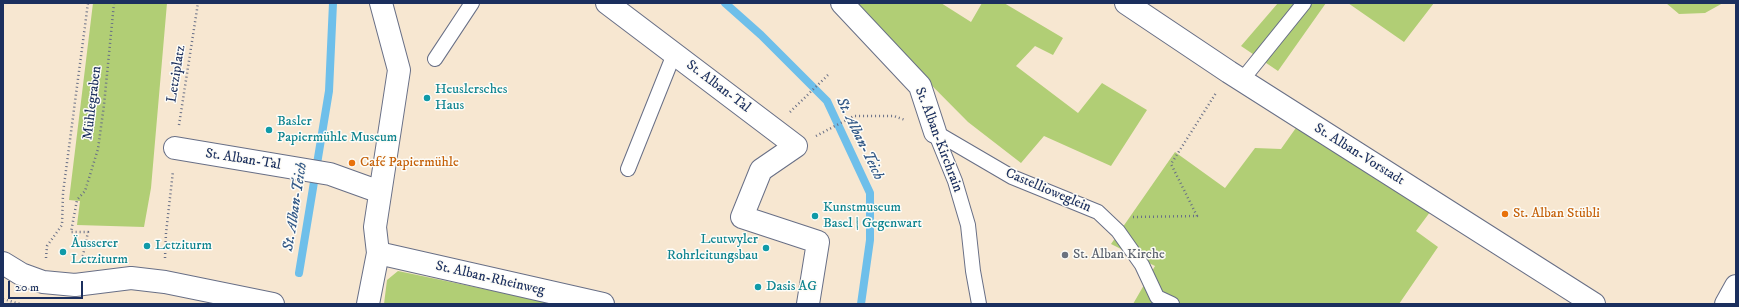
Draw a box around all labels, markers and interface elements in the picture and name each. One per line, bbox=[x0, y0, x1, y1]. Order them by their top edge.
street label: Letziplatz bbox=[164, 44, 190, 104]
street label: St. Alban-Tal bbox=[682, 57, 754, 117]
street label: Mühlegraben bbox=[80, 65, 106, 141]
place label: Heuslersches Haus bbox=[435, 82, 507, 114]
street label: St. Alban-Kirchrain bbox=[910, 85, 966, 195]
marker: Heuslersches Haus bbox=[422, 93, 432, 103]
water label: St. Alban-Teich bbox=[831, 95, 887, 183]
place label: Basler Papiermühle Museum bbox=[277, 114, 397, 146]
street label: St. Alban-Vorstadt bbox=[1311, 120, 1407, 190]
marker: Basler Papiermühle Museum bbox=[264, 125, 274, 135]
street label: St. Alban-Tal bbox=[204, 146, 282, 174]
place label: Café Papiermühle bbox=[360, 155, 459, 171]
marker: Café Papiermühle bbox=[347, 158, 357, 168]
water label: St. Alban-Teich bbox=[280, 161, 312, 253]
street label: Castellioweglein bbox=[1003, 165, 1093, 217]
place label: Kunstmuseum Basel | Gegenwart bbox=[823, 200, 922, 232]
place label: St. Alban Stübli bbox=[1513, 206, 1600, 222]
marker: St. Alban Stübli bbox=[1500, 209, 1510, 219]
marker: Kunstmuseum Basel | Gegenwart bbox=[810, 211, 820, 221]
place label: Leutwyler Rohrleitungsbau bbox=[667, 232, 758, 264]
place label: Äusserer Letziturm bbox=[71, 236, 128, 268]
place label: Letziturm bbox=[155, 238, 212, 254]
marker: Letziturm bbox=[142, 241, 152, 251]
marker: Leutwyler Rohrleitungsbau bbox=[761, 243, 771, 253]
marker: Äusserer Letziturm bbox=[58, 247, 68, 257]
place label: St. Alban Kirche bbox=[1073, 247, 1165, 263]
marker: St. Alban Kirche bbox=[1060, 250, 1070, 260]
street label: St. Alban-Rheinweg bbox=[434, 258, 546, 300]
scale bar bbox=[10, 273, 85, 299]
place label: Dasis AG bbox=[766, 279, 817, 295]
text: 20 m bbox=[15, 280, 39, 295]
marker: Dasis AG bbox=[753, 282, 763, 292]

